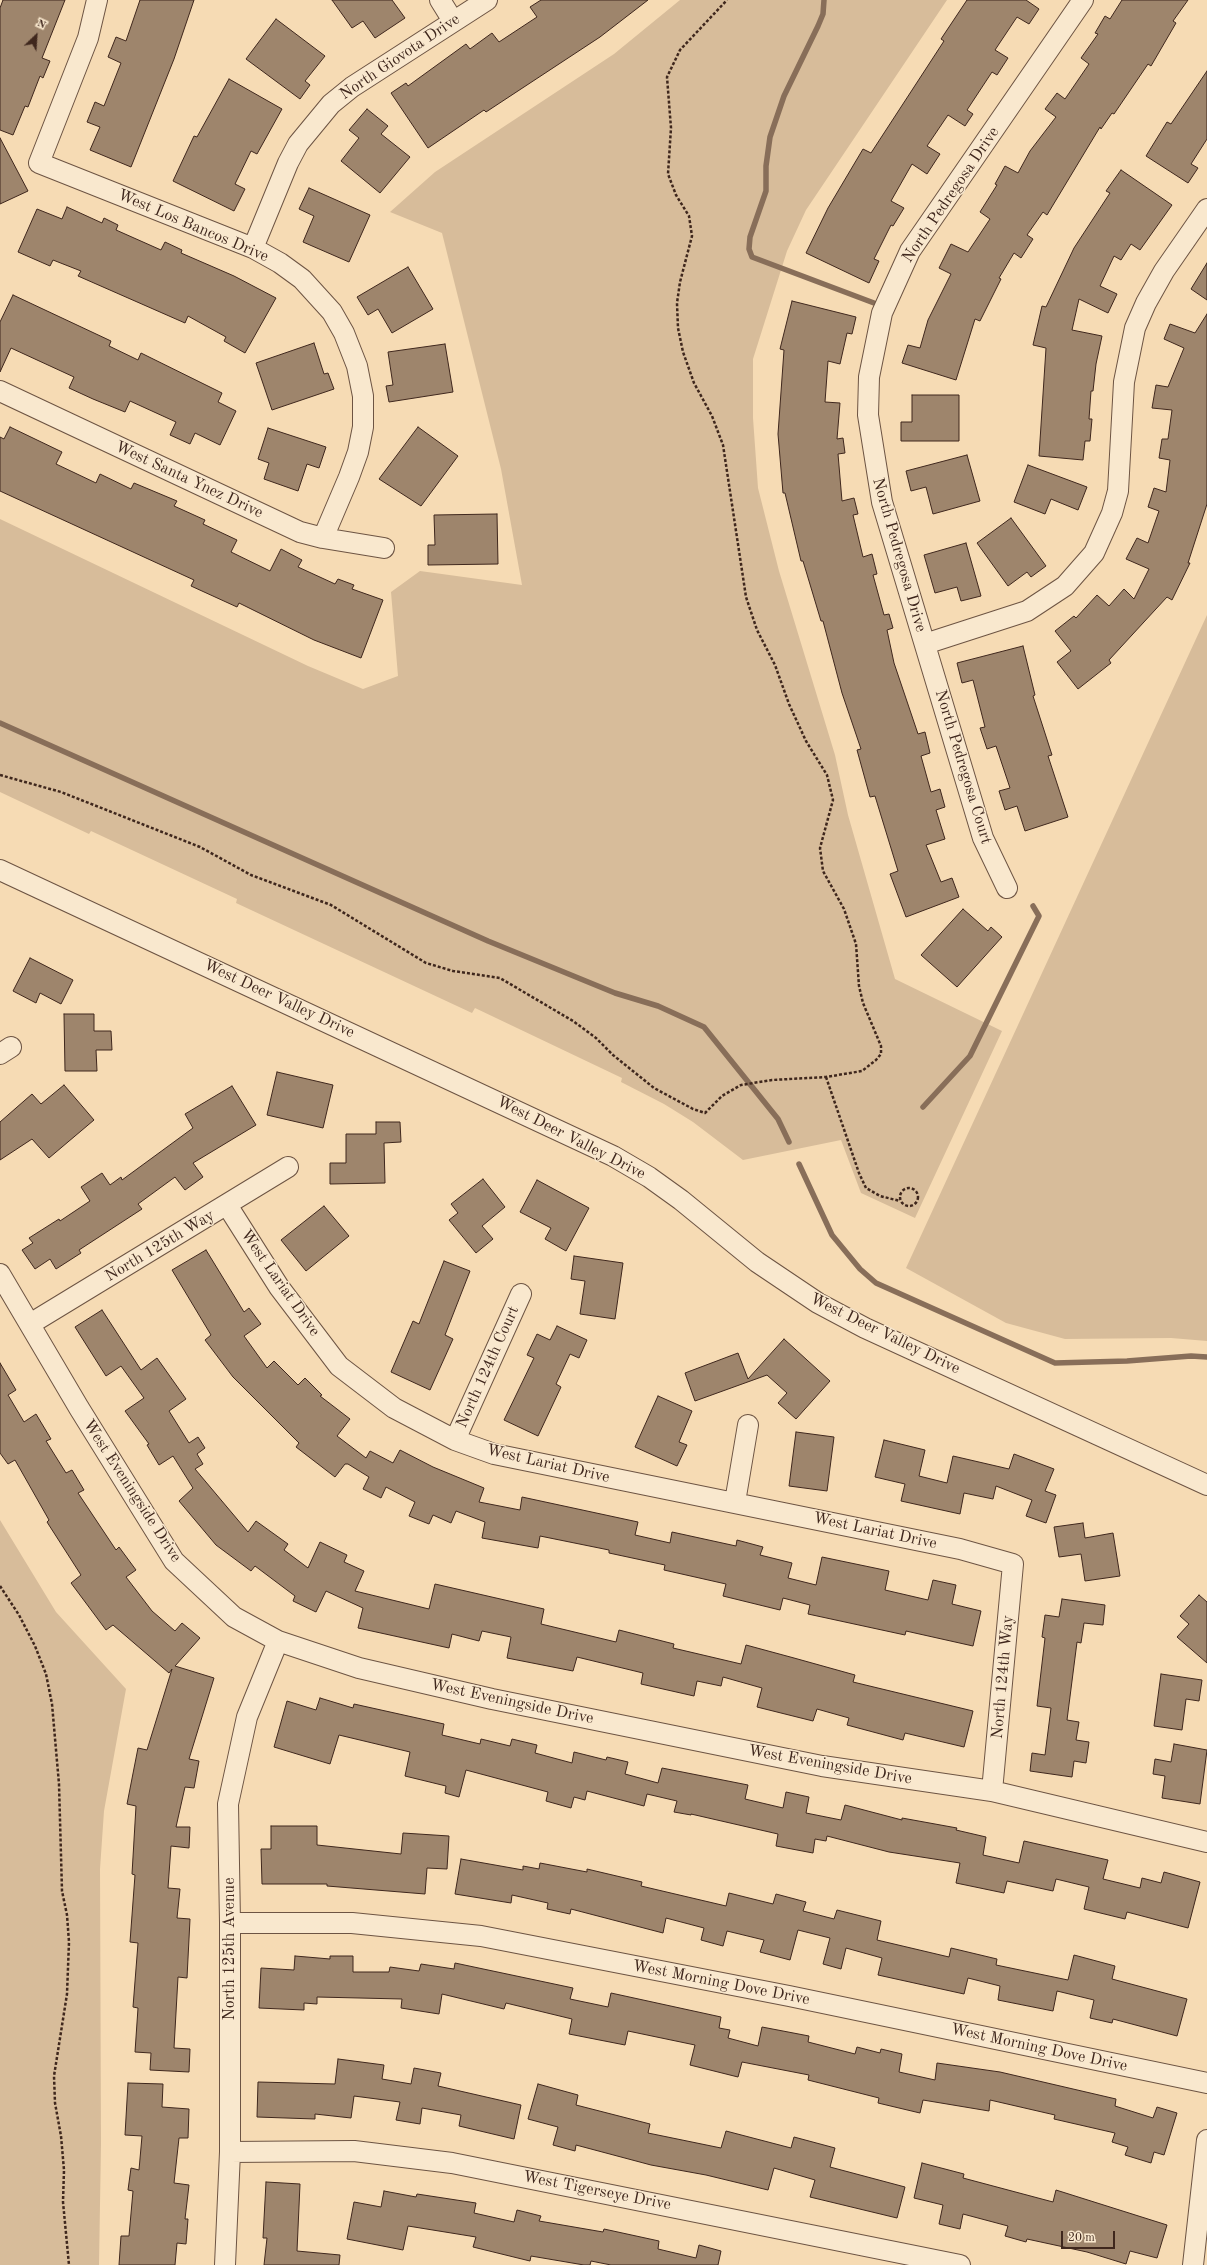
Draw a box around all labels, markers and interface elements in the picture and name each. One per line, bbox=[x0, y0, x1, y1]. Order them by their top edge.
street label: North Giovota Drive bbox=[336, 10, 464, 104]
north arrow bbox=[16, 16, 56, 56]
text: N bbox=[35, 18, 47, 31]
street label: North Pedregosa Drive bbox=[898, 123, 1004, 267]
street label: West Los Bancos Drive bbox=[115, 185, 271, 267]
street label: West Santa Ynez Drive bbox=[112, 437, 266, 523]
street label: North Pedregosa Drive bbox=[868, 476, 930, 634]
street label: North Pedregosa Court bbox=[930, 687, 996, 847]
street label: West Deer Valley Drive bbox=[200, 956, 358, 1042]
street label: West Deer Valley Drive bbox=[493, 1092, 649, 1184]
street label: North 125th Way bbox=[102, 1206, 218, 1286]
street label: West Lariat Drive bbox=[236, 1226, 324, 1340]
street label: West Deer Valley Drive bbox=[807, 1289, 963, 1379]
street label: North 124th Court bbox=[452, 1303, 524, 1431]
street label: West Eveningside Drive bbox=[79, 1416, 185, 1566]
street label: West Lariat Drive bbox=[485, 1440, 611, 1488]
street label: West Lariat Drive bbox=[811, 1509, 939, 1553]
street label: North 124th Way bbox=[988, 1614, 1018, 1740]
street label: West Eveningside Drive bbox=[429, 1675, 595, 1729]
street label: West Eveningside Drive bbox=[747, 1741, 913, 1789]
street label: North 125th Avenue bbox=[220, 1877, 240, 2021]
street label: West Morning Dove Drive bbox=[631, 1956, 811, 2010]
street label: West Morning Dove Drive bbox=[949, 2020, 1129, 2076]
street label: West Tigerseye Drive bbox=[521, 2167, 673, 2215]
scale bar bbox=[1063, 2223, 1117, 2249]
text: 20 m bbox=[1068, 2232, 1095, 2244]

